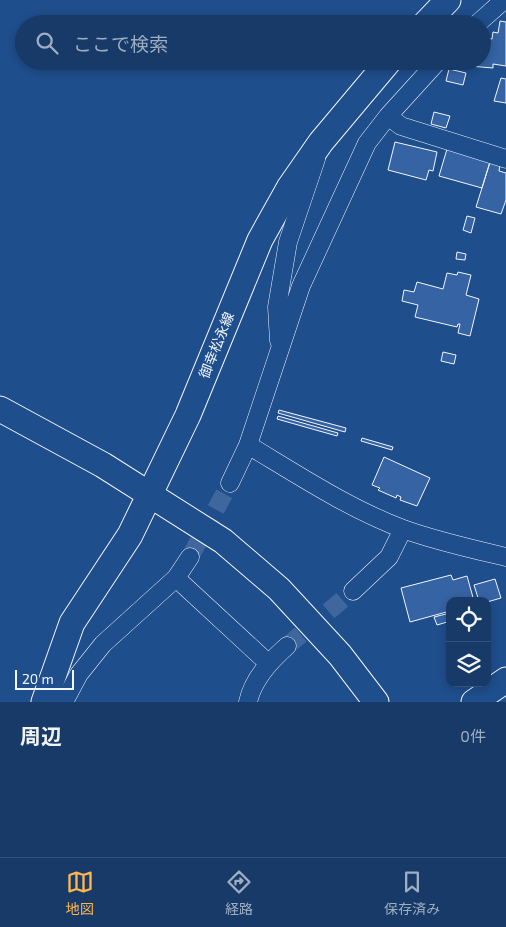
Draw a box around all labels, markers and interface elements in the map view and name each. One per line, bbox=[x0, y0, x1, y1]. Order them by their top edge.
search box bbox=[15, 15, 491, 70]
icon: search bbox=[33, 29, 61, 57]
text: ここで検索 bbox=[73, 32, 168, 55]
street label: 御幸松永線 bbox=[195, 309, 237, 381]
map controls bbox=[446, 597, 491, 687]
button: locate bbox=[446, 597, 491, 642]
button: layers bbox=[446, 642, 491, 687]
scale bar bbox=[15, 667, 74, 690]
text: 20 m bbox=[22, 670, 54, 687]
text: 周辺 bbox=[20, 723, 62, 748]
text: 0件 bbox=[460, 726, 486, 745]
tab: 地図 bbox=[66, 868, 94, 918]
tab: 経路 bbox=[225, 868, 253, 918]
tab: 保存済み bbox=[384, 868, 440, 918]

